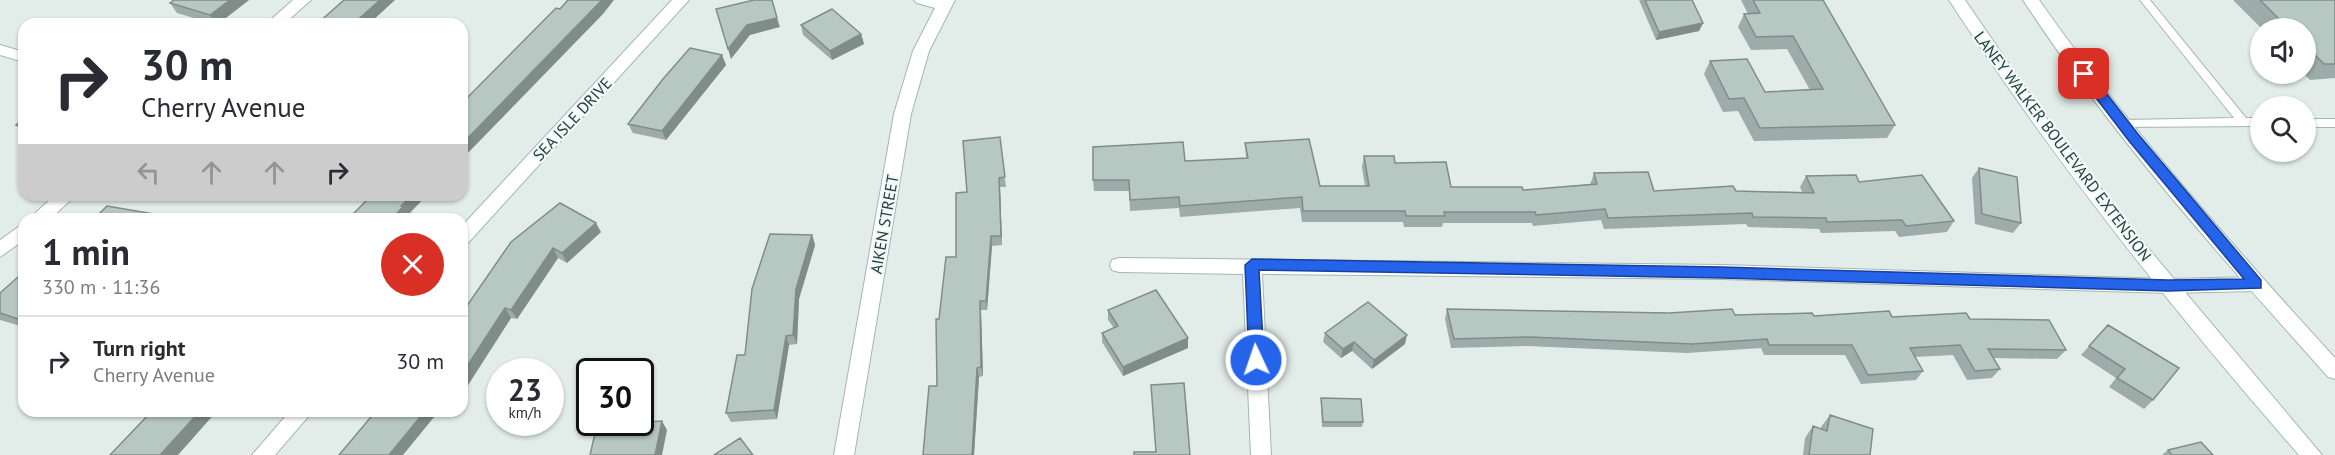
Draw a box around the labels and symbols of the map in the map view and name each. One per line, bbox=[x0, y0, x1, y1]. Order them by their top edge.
street label: LANEY WALKER BOULEVARD EXTENSION bbox=[1970, 27, 2156, 265]
pin bbox=[2058, 48, 2109, 99]
street label: SEA ISLE DRIVE bbox=[528, 73, 616, 165]
street label: AIKEN STREET bbox=[865, 173, 903, 275]
position arrow bbox=[1224, 328, 1288, 392]
speed limit sign: 30 bbox=[576, 358, 654, 436]

